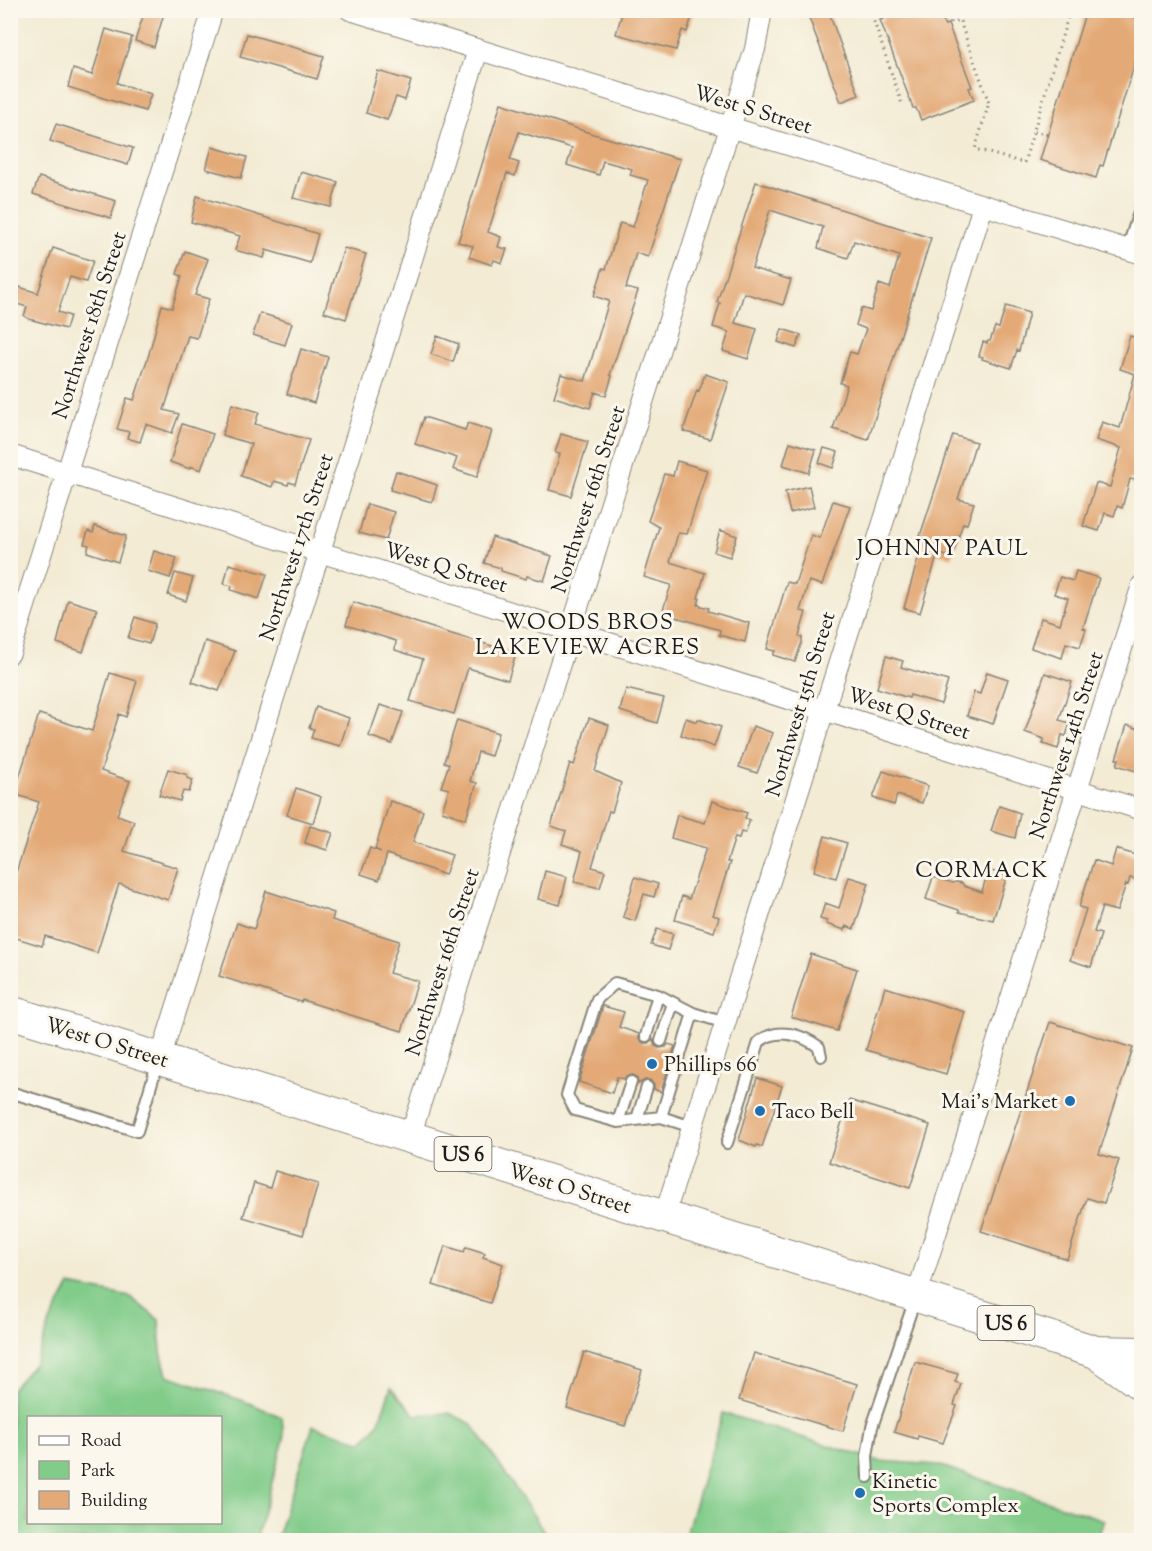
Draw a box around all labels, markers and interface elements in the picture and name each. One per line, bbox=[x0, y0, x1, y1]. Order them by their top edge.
street label: West S Street bbox=[690, 79, 815, 143]
street label: Northwest 18th Street bbox=[46, 228, 135, 423]
street label: Northwest 16th Street bbox=[545, 402, 634, 597]
street label: Northwest 17th Street bbox=[253, 450, 342, 645]
district label: JOHNNY PAUL bbox=[856, 534, 1029, 566]
street label: West Q Street bbox=[380, 536, 511, 602]
district label: WOODS BROS LAKEVIEW ACRES bbox=[475, 608, 701, 665]
street label: Northwest 15th Street bbox=[759, 608, 844, 801]
street label: Northwest 14th Street bbox=[1023, 648, 1112, 843]
street label: West Q Street bbox=[843, 681, 974, 749]
district label: CORMACK bbox=[915, 856, 1049, 888]
street label: Northwest 16th Street bbox=[399, 865, 488, 1060]
street label: West O Street bbox=[41, 1011, 172, 1077]
place label: Phillips 66 bbox=[664, 1051, 757, 1081]
marker: Phillips 66 bbox=[645, 1057, 659, 1071]
place label: Mai's Market bbox=[941, 1088, 1058, 1118]
marker: Mai's Market bbox=[1063, 1094, 1077, 1108]
place label: Taco Bell bbox=[772, 1098, 855, 1128]
marker: Taco Bell bbox=[753, 1104, 767, 1118]
road number: US 6 bbox=[434, 1137, 492, 1171]
street label: West O Street bbox=[504, 1157, 635, 1223]
road number: US 6 bbox=[978, 1306, 1034, 1340]
legend bbox=[27, 1416, 222, 1524]
text: Road bbox=[81, 1429, 121, 1455]
text: Park bbox=[81, 1459, 116, 1485]
place label: Kinetic Sports Complex bbox=[872, 1468, 1019, 1522]
marker: Kinetic Sports Complex bbox=[853, 1486, 867, 1500]
text: Building bbox=[81, 1489, 147, 1515]

